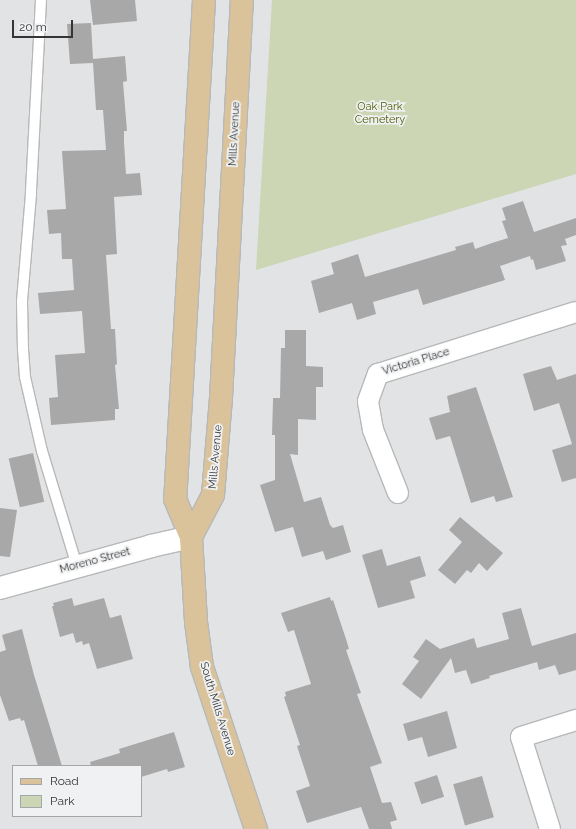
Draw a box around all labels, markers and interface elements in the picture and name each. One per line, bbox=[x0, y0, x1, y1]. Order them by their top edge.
scale bar bbox=[14, 12, 75, 38]
text: 20 m bbox=[19, 20, 47, 34]
street label: Mills Avenue bbox=[227, 101, 243, 167]
park label: Oak Park Cemetery bbox=[355, 101, 405, 127]
street label: Victoria Place bbox=[381, 346, 451, 378]
street label: Mills Avenue bbox=[207, 424, 225, 490]
street label: Moreno Street bbox=[58, 545, 132, 577]
street label: South Mills Avenue bbox=[196, 660, 238, 758]
legend bbox=[12, 765, 142, 817]
text: Road bbox=[50, 774, 79, 788]
text: Park bbox=[50, 794, 75, 808]

